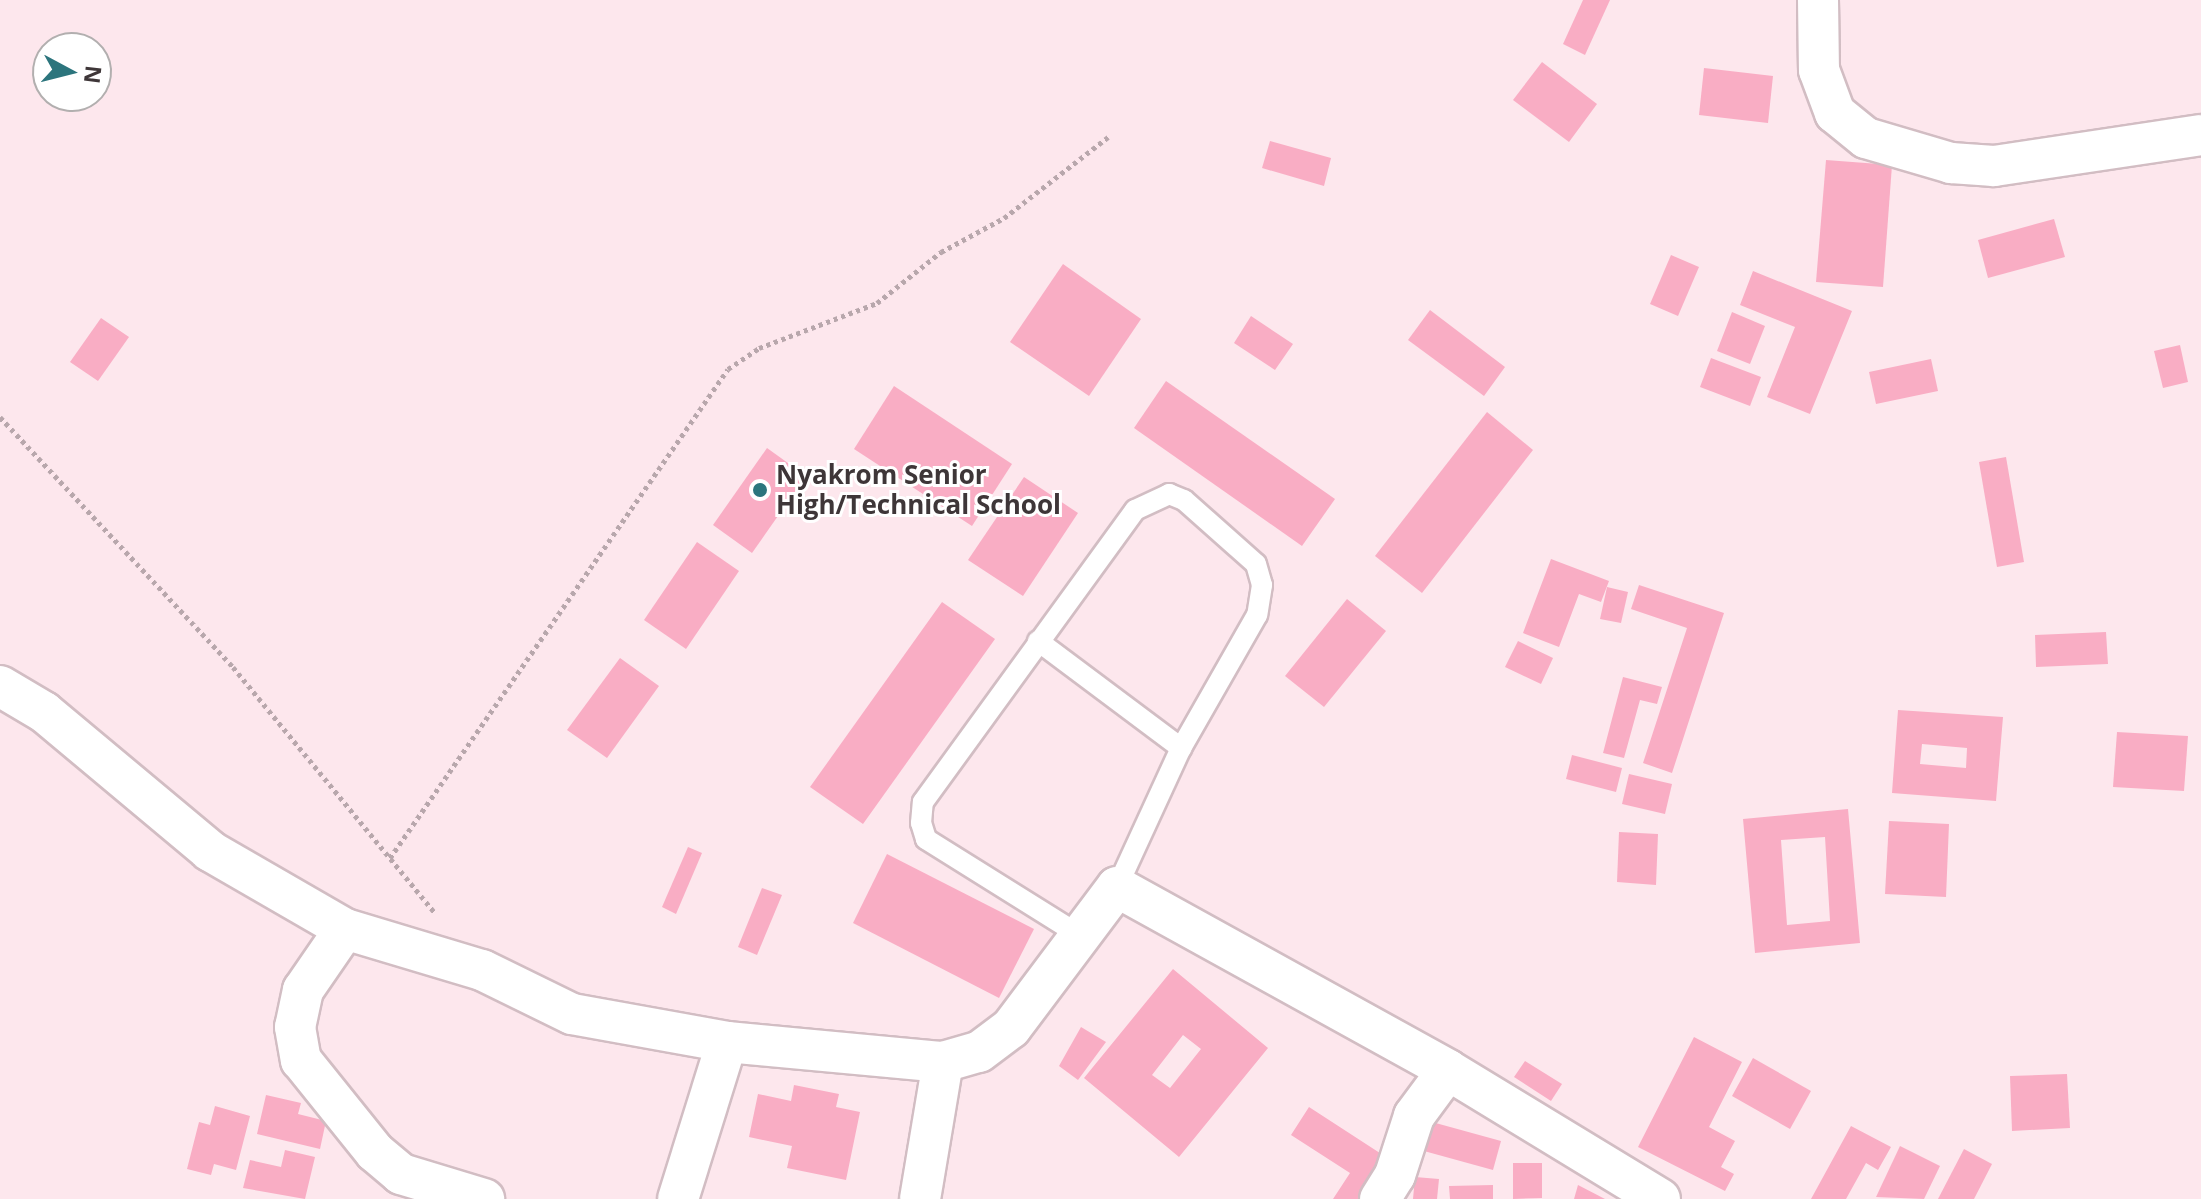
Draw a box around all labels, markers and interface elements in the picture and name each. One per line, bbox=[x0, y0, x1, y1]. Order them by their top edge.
north arrow bbox=[32, 32, 112, 112]
text: N bbox=[78, 64, 110, 85]
place label: Nyakrom Senior High/Technical School bbox=[776, 459, 1061, 520]
marker: Nyakrom Senior High/Technical School bbox=[751, 481, 769, 499]

